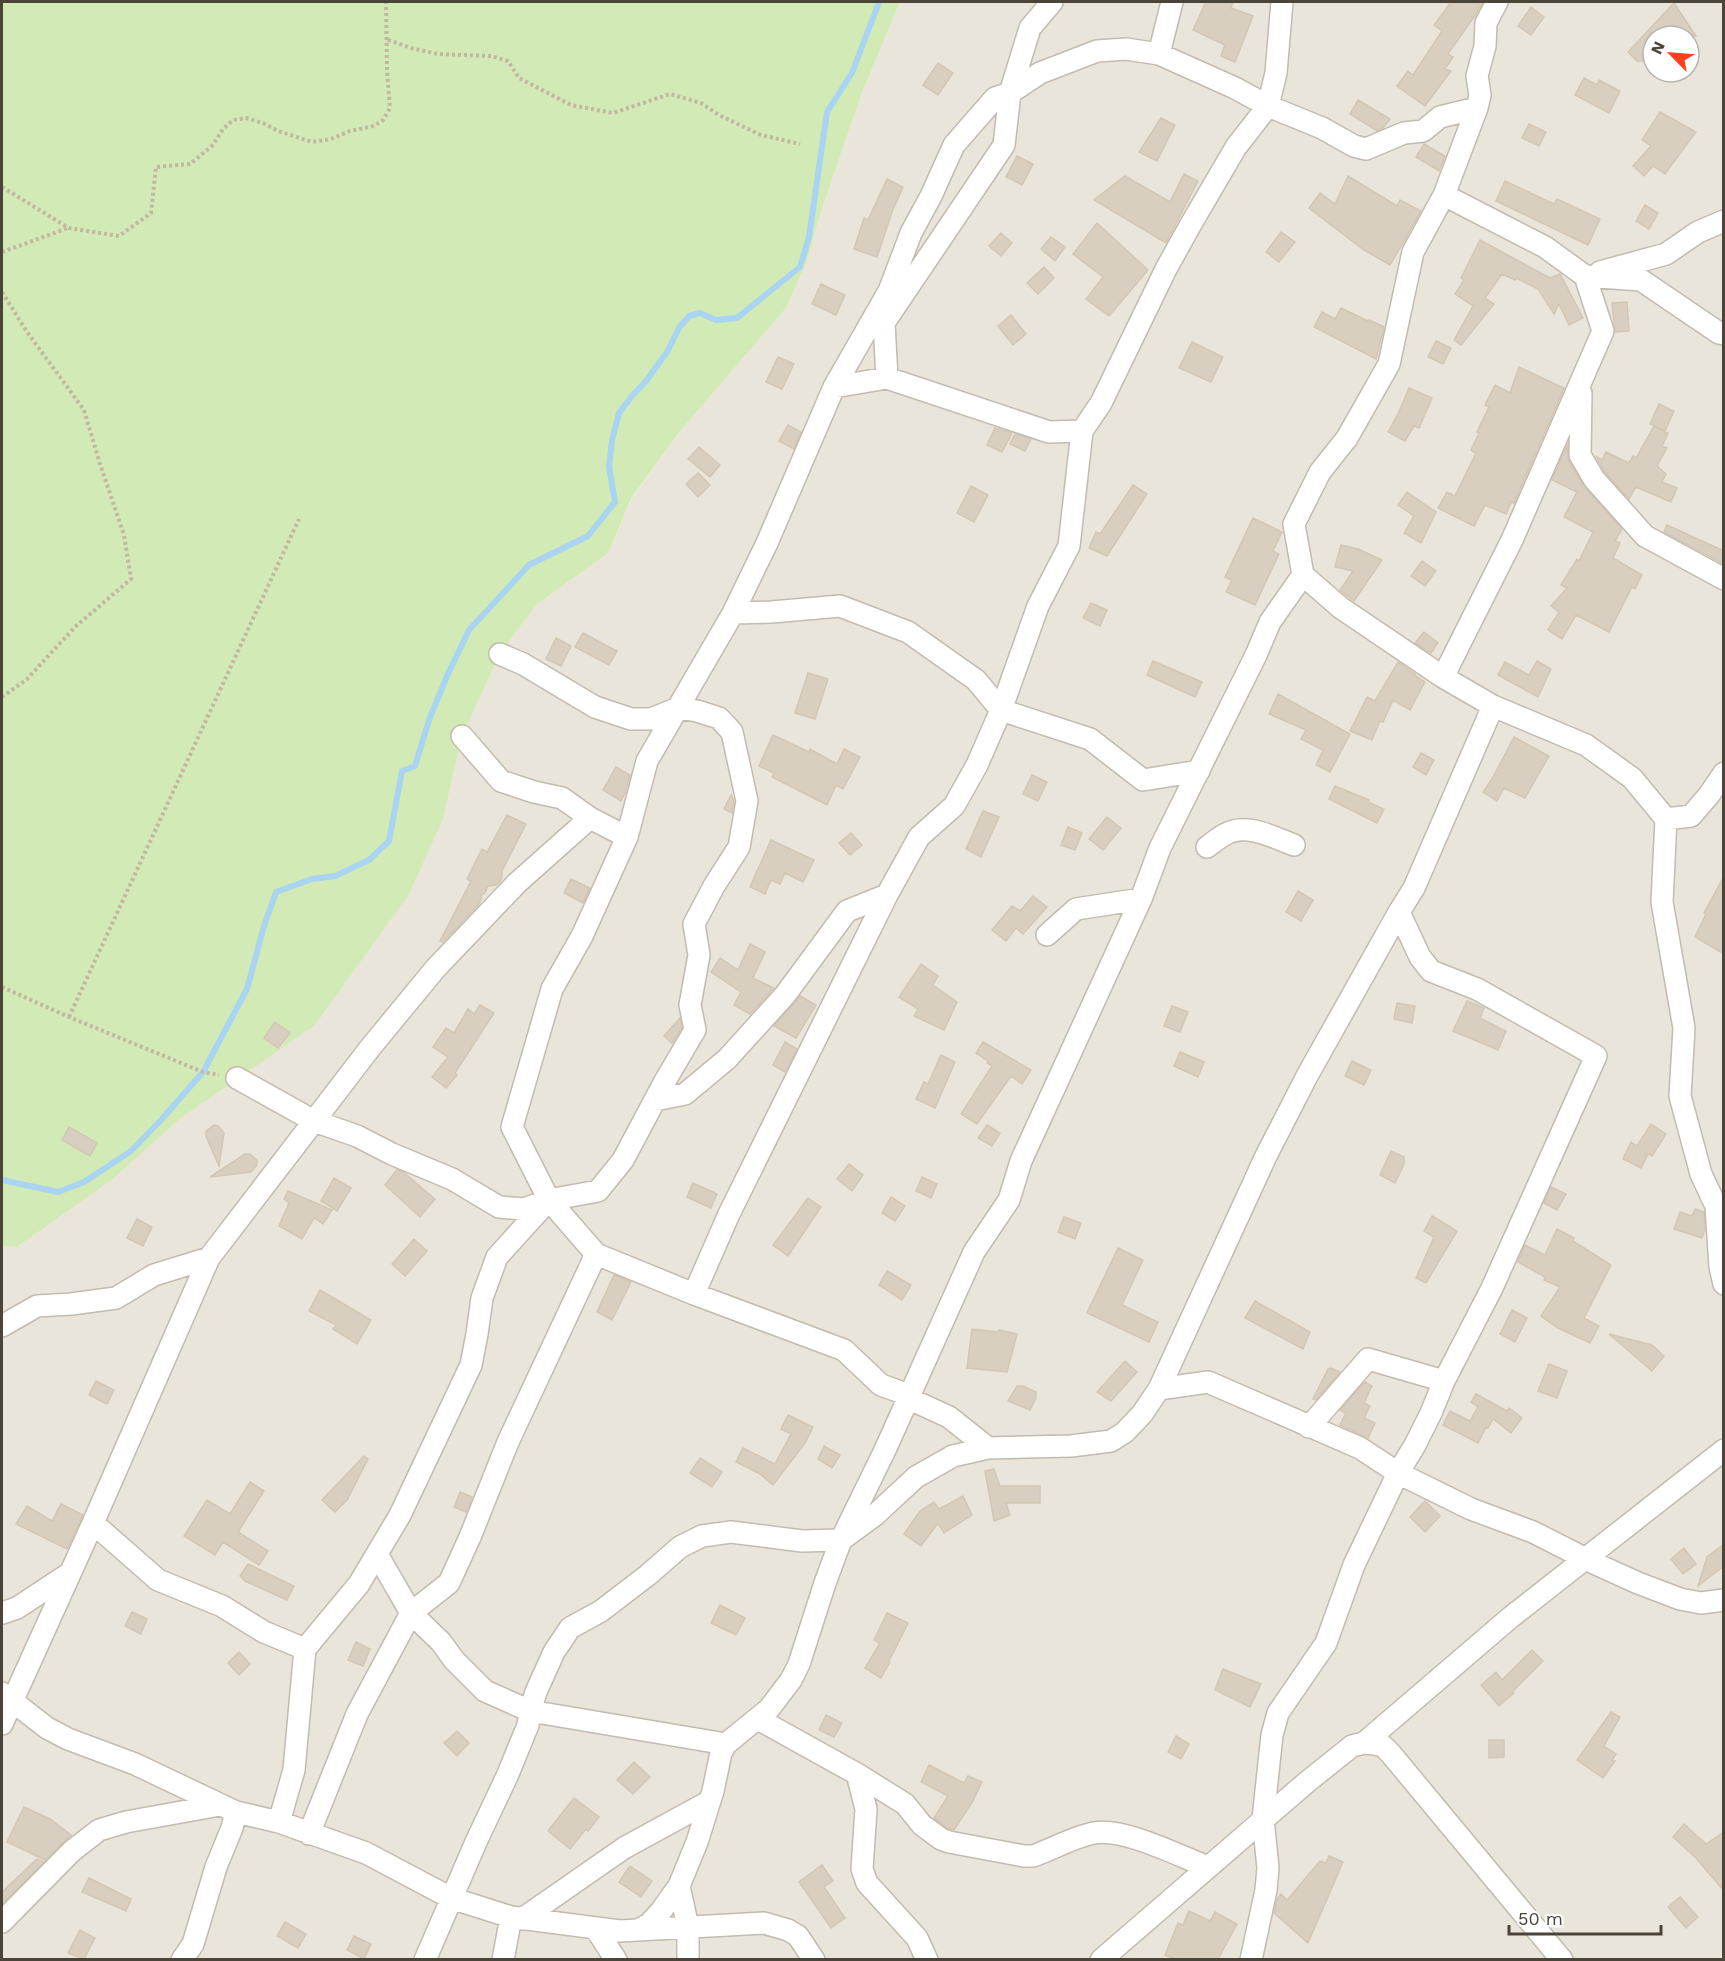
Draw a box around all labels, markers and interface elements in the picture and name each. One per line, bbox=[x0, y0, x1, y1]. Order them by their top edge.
north arrow bbox=[1641, 24, 1701, 84]
text: N bbox=[1647, 38, 1669, 57]
scale bar bbox=[1509, 1898, 1660, 1936]
text: 50 m bbox=[1518, 1908, 1563, 1929]

